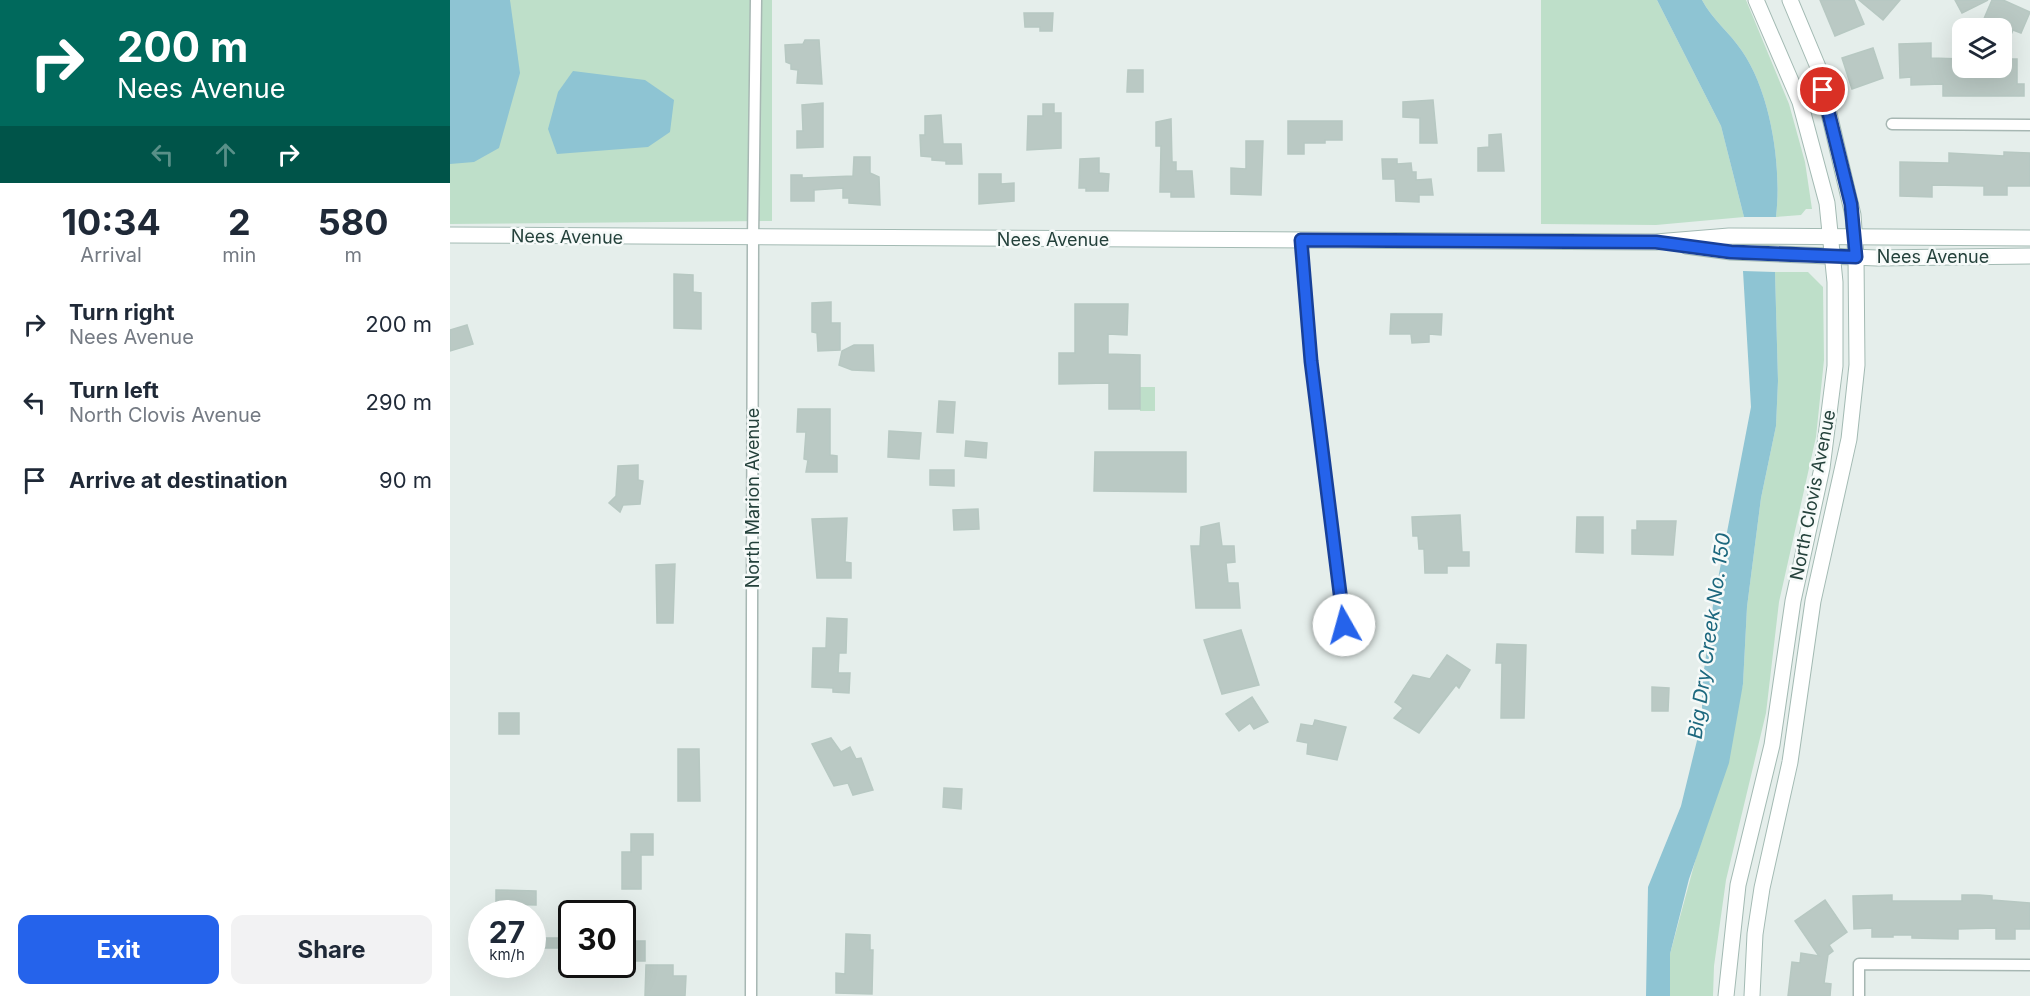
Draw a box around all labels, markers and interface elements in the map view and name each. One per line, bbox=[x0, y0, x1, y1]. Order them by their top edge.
map controls bbox=[1952, 18, 2012, 78]
button: layers bbox=[1952, 18, 2012, 78]
text: 200 m bbox=[117, 21, 248, 72]
icon: right bbox=[18, 24, 96, 102]
pin bbox=[1797, 64, 1848, 115]
text: Nees Avenue bbox=[117, 72, 286, 105]
icon: arrive bbox=[1806, 73, 1839, 106]
icon: left bbox=[146, 138, 179, 171]
icon: ahead bbox=[209, 138, 242, 171]
icon: right bbox=[272, 138, 305, 171]
text: 10:34 bbox=[61, 200, 161, 244]
text: 2 bbox=[228, 200, 251, 244]
text: 580 bbox=[318, 200, 389, 244]
street label: Nees Avenue bbox=[511, 225, 623, 248]
street label: Nees Avenue bbox=[997, 229, 1109, 250]
text: Arrival bbox=[80, 243, 142, 267]
text: min bbox=[222, 243, 256, 267]
text: m bbox=[344, 243, 362, 267]
street label: Nees Avenue bbox=[1877, 246, 1989, 267]
text: Turn right bbox=[69, 299, 175, 325]
icon: right bbox=[18, 308, 51, 341]
text: 200 m bbox=[365, 311, 432, 337]
text: Nees Avenue bbox=[69, 325, 194, 349]
text: Turn left bbox=[69, 377, 159, 403]
icon: left bbox=[18, 386, 51, 419]
text: 290 m bbox=[366, 389, 432, 415]
text: North Clovis Avenue bbox=[69, 403, 261, 427]
street label: North Marion Avenue bbox=[742, 408, 763, 588]
street label: North Clovis Avenue bbox=[1786, 408, 1839, 582]
icon: arrive bbox=[18, 464, 51, 497]
text: Arrive at destination bbox=[69, 467, 288, 493]
text: 90 m bbox=[379, 467, 432, 493]
water label: Big Dry Creek No. 150 bbox=[1683, 531, 1735, 741]
position arrow bbox=[1312, 593, 1376, 657]
speed limit sign: 30 bbox=[558, 900, 636, 978]
text: 27 bbox=[489, 914, 525, 950]
button: Exit bbox=[18, 915, 219, 984]
button: Share bbox=[231, 915, 432, 984]
text: km/h bbox=[489, 945, 525, 964]

